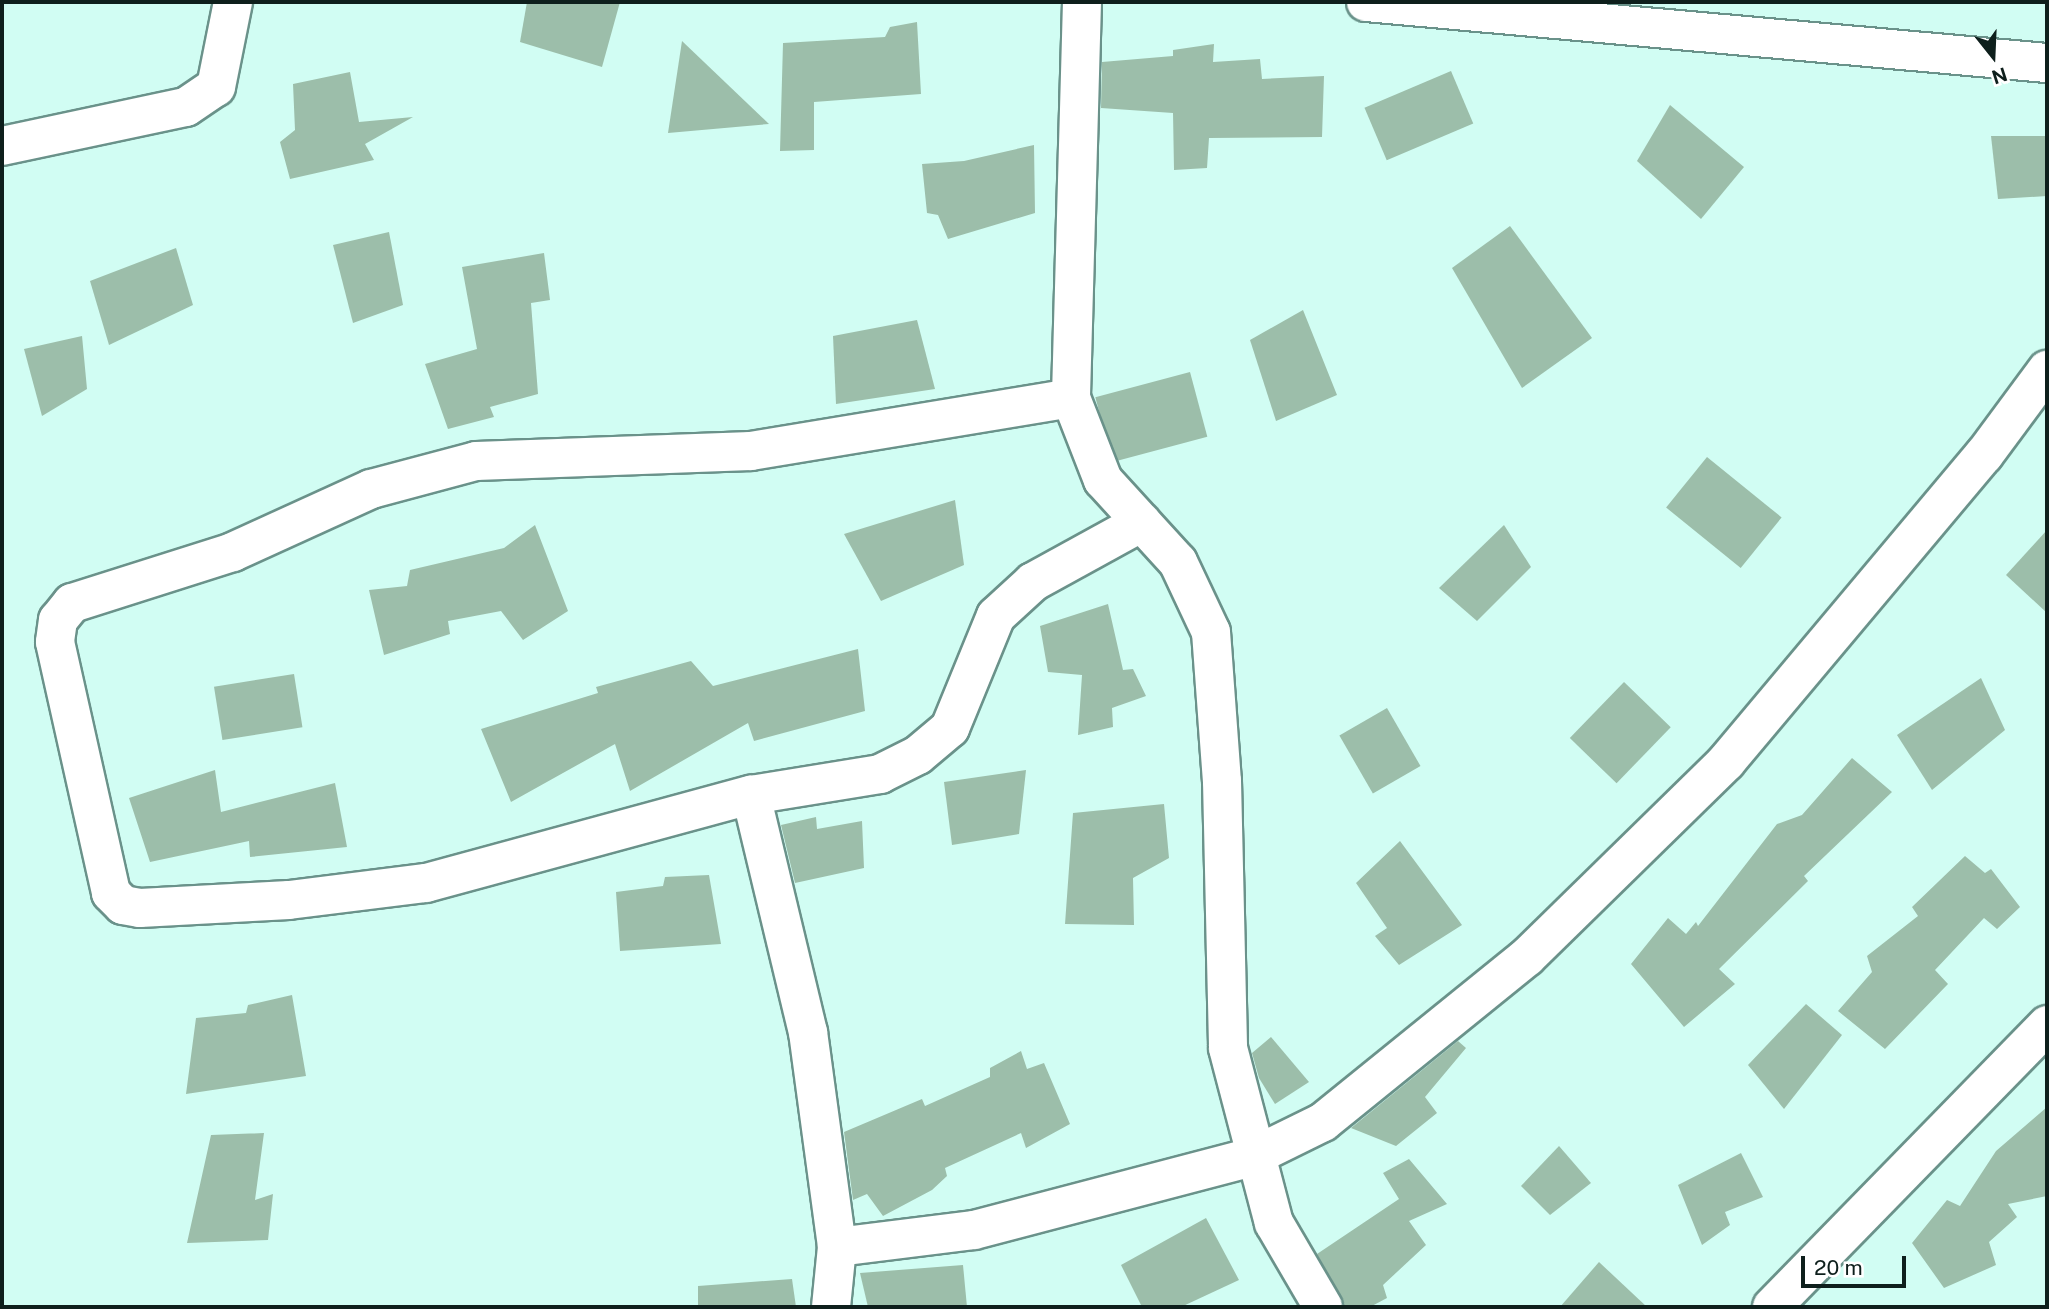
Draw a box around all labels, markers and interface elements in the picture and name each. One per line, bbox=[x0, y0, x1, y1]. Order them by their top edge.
north arrow bbox=[1958, 21, 2028, 91]
text: N bbox=[1989, 63, 2010, 89]
scale bar bbox=[1804, 1242, 1909, 1286]
text: 20 m bbox=[1814, 1255, 1863, 1280]

